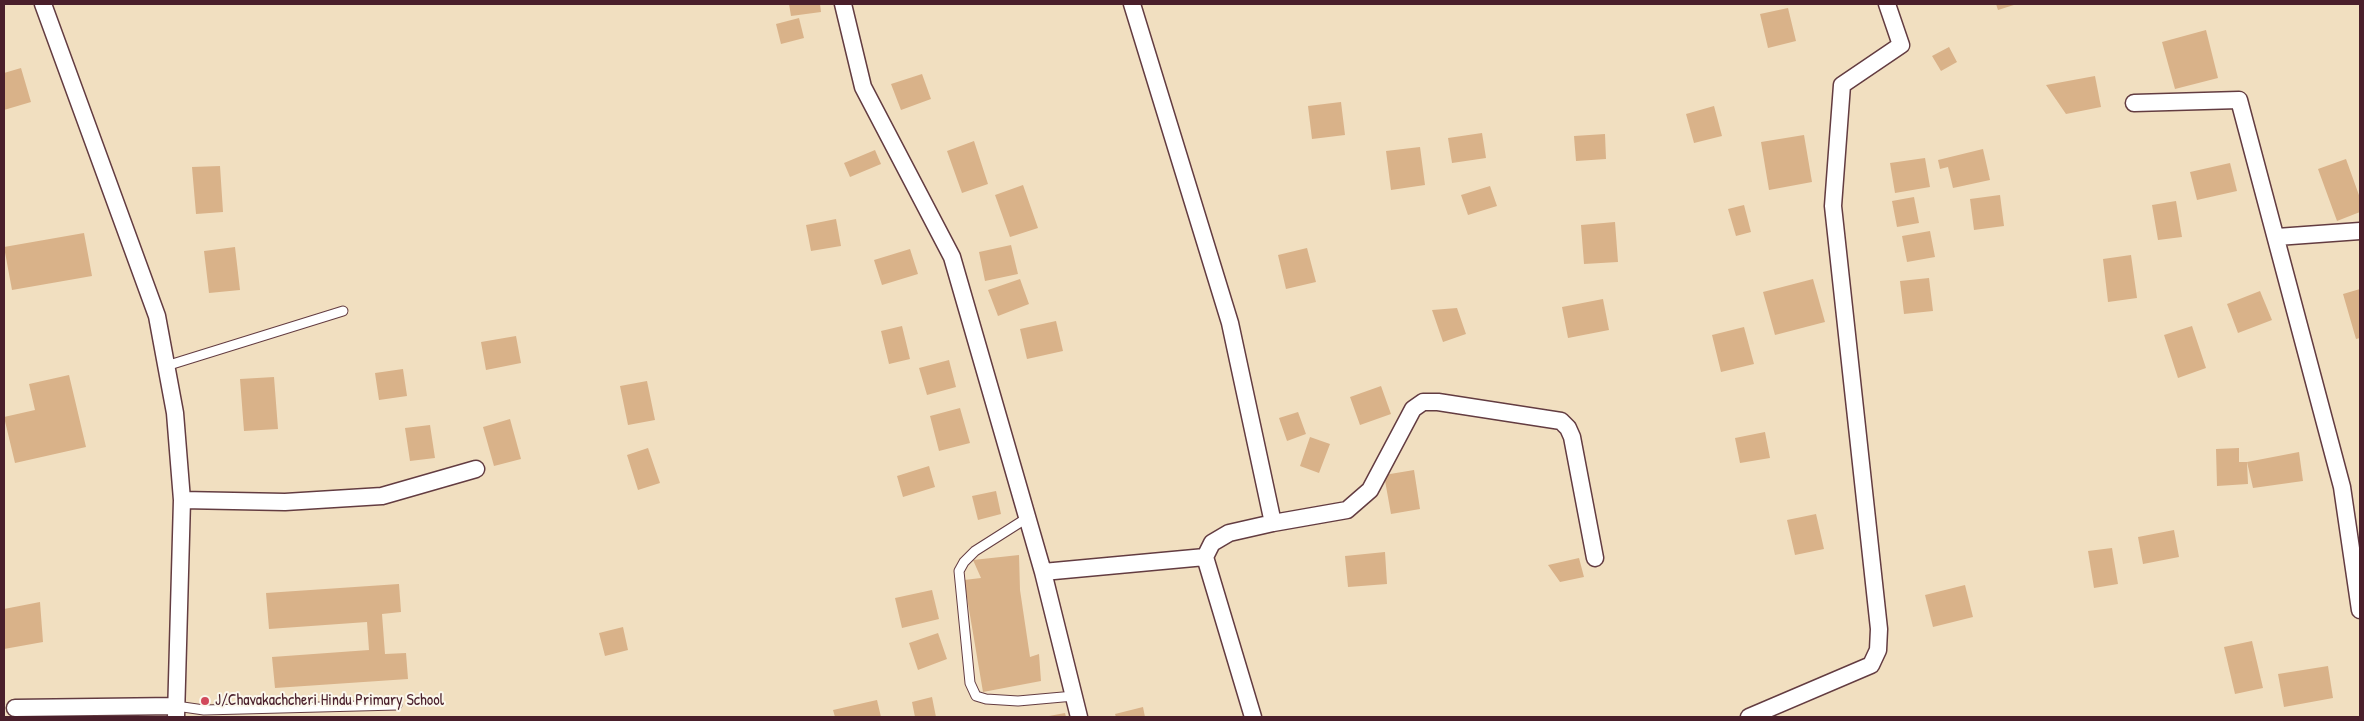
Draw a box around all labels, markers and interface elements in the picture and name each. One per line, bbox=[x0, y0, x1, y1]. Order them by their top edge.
place label: J/Chavakachcheri Hindu Primary School bbox=[215, 691, 444, 711]
marker: J/Chavakachcheri Hindu Primary School bbox=[199, 695, 211, 707]

